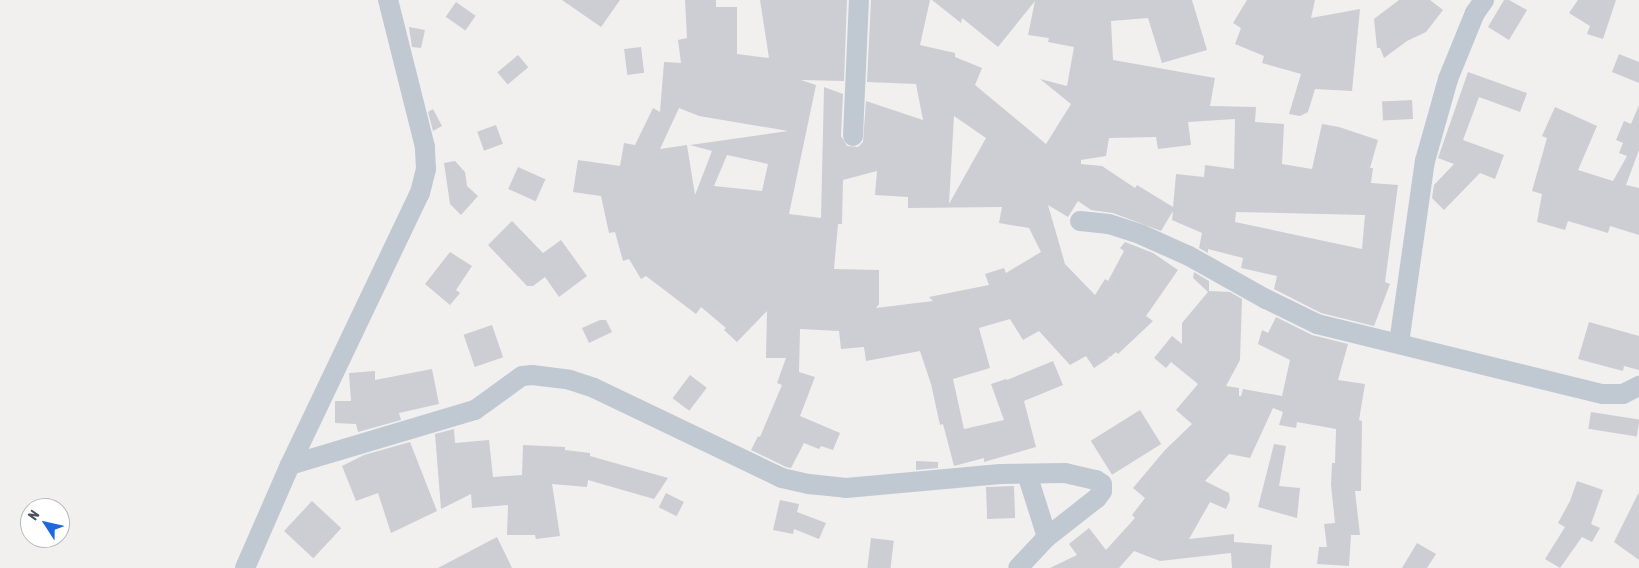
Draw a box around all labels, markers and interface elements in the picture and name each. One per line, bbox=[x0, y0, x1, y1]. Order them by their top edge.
north arrow bbox=[20, 498, 70, 548]
text: N bbox=[25, 507, 42, 523]

